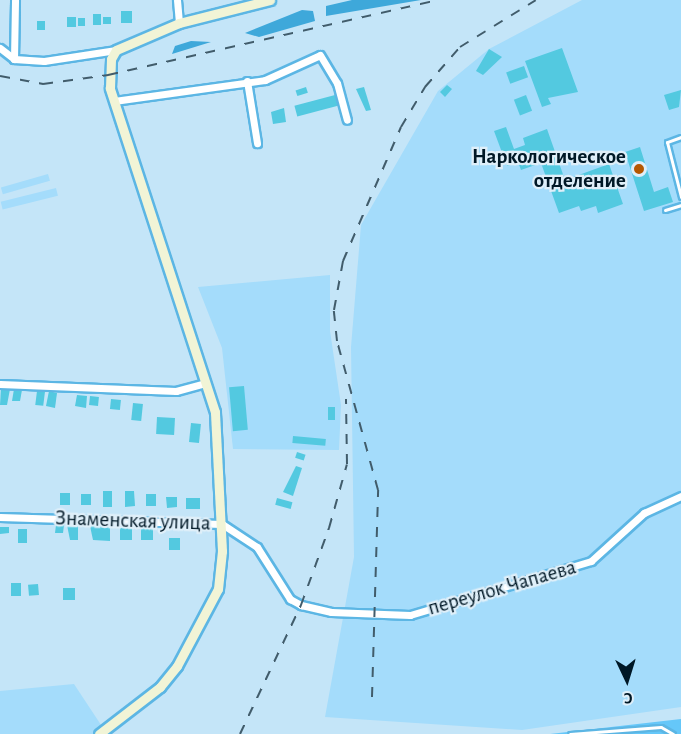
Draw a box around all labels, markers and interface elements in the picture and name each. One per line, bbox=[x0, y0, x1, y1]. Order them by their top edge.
place label: Наркологическое отделение bbox=[472, 144, 626, 194]
marker: Наркологическое отделение bbox=[630, 160, 648, 178]
street label: Знаменская улица bbox=[55, 506, 211, 536]
street label: переулок Чапаева bbox=[425, 555, 579, 621]
north arrow bbox=[597, 650, 657, 710]
text: С bbox=[623, 690, 633, 706]

